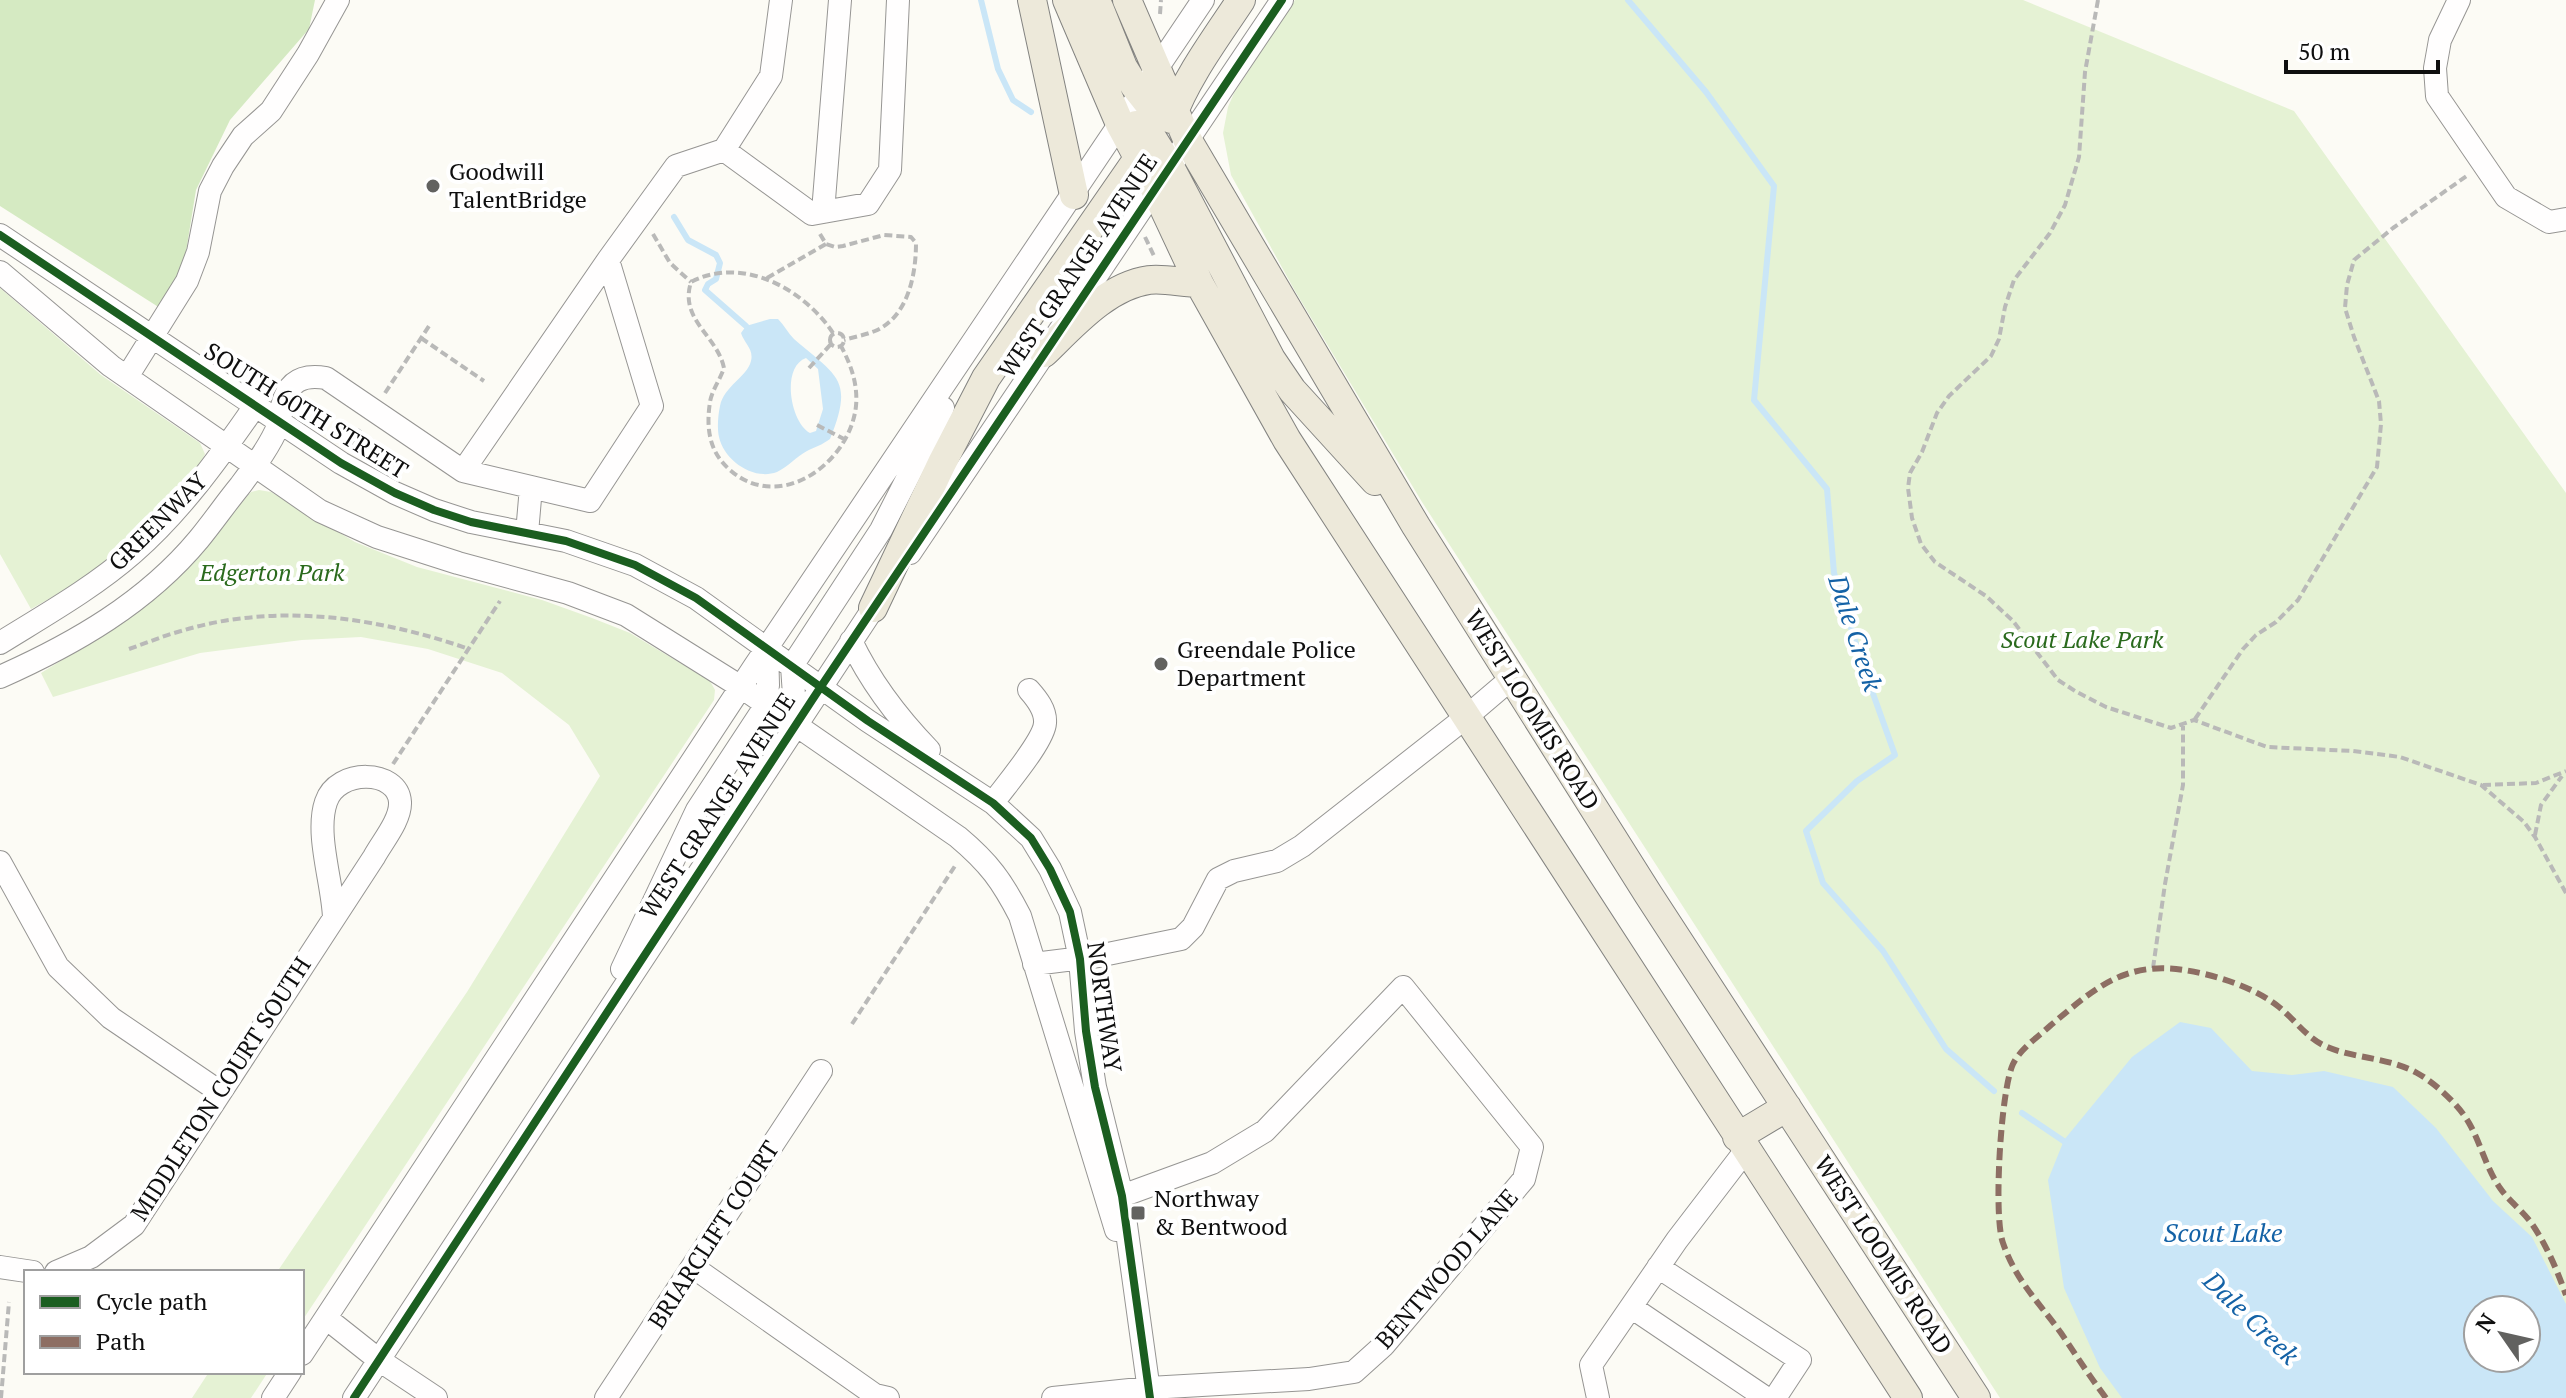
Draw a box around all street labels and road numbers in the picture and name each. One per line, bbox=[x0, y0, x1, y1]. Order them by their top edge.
street label: WEST GRANGE AVENUE bbox=[990, 147, 1164, 384]
street label: SOUTH 60TH STREET bbox=[199, 334, 415, 486]
street label: GREENWAY bbox=[101, 465, 214, 578]
street label: WEST LOOMIS ROAD bbox=[1458, 603, 1607, 816]
street label: WEST GRANGE AVENUE bbox=[632, 686, 802, 925]
street label: NORTHWAY bbox=[1080, 939, 1130, 1075]
street label: MIDDLETON COURT SOUTH bbox=[123, 950, 318, 1227]
street label: BRIARCLIFT COURT bbox=[640, 1134, 786, 1335]
street label: WEST LOOMIS ROAD bbox=[1808, 1149, 1960, 1360]
street label: BENTWOOD LANE bbox=[1368, 1182, 1525, 1355]

